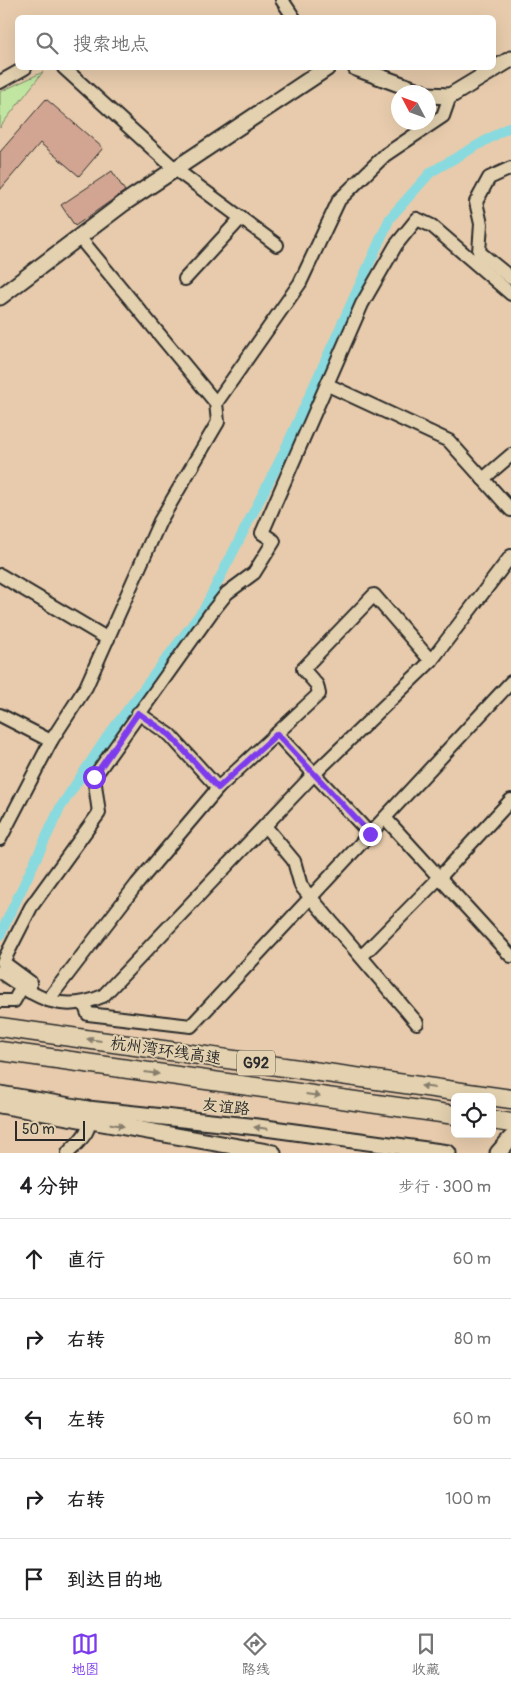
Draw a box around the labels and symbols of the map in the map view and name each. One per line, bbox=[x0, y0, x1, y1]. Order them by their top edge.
north arrow bbox=[391, 85, 436, 130]
route start bbox=[83, 766, 106, 789]
route end bbox=[359, 823, 382, 846]
street label: 杭州湾环线高速 bbox=[109, 1033, 223, 1069]
one-way arrow bbox=[86, 1036, 102, 1044]
road number: G92 bbox=[237, 1050, 275, 1076]
one-way arrow bbox=[145, 1069, 161, 1077]
one-way arrow bbox=[420, 1083, 436, 1091]
one-way arrow bbox=[306, 1091, 322, 1099]
street label: 友谊路 bbox=[201, 1095, 251, 1119]
scale bar bbox=[15, 1118, 85, 1141]
one-way arrow bbox=[110, 1121, 126, 1129]
one-way arrow bbox=[253, 1123, 269, 1131]

